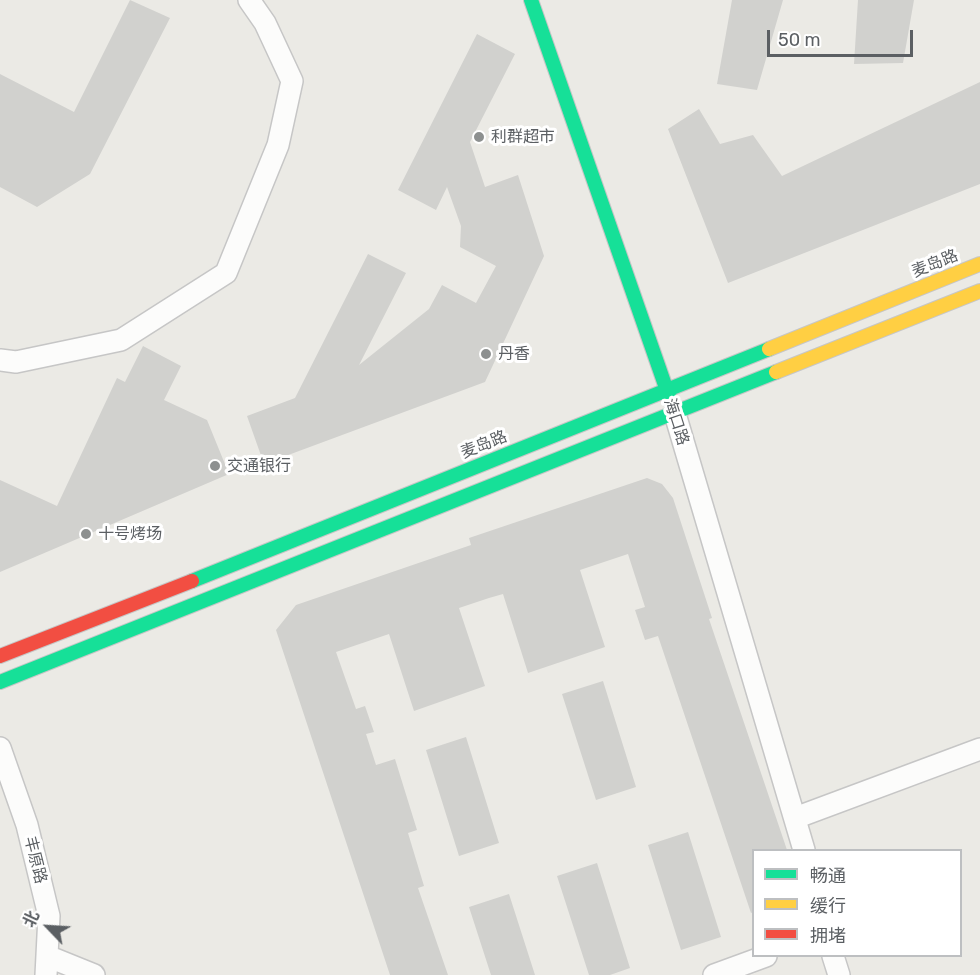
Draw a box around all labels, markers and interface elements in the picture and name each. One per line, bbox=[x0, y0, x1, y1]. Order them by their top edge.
scale bar bbox=[770, 18, 916, 56]
text: 50 m bbox=[778, 29, 821, 51]
place label: 利群超市 bbox=[491, 127, 555, 147]
marker: 利群超市 bbox=[472, 130, 486, 144]
street label: 麦岛路 bbox=[909, 246, 961, 282]
place label: 丹香 bbox=[498, 344, 530, 364]
marker: 丹香 bbox=[479, 347, 493, 361]
street label: 海口路 bbox=[659, 396, 693, 448]
street label: 麦岛路 bbox=[458, 427, 510, 463]
place label: 交通银行 bbox=[227, 456, 291, 476]
marker: 交通银行 bbox=[208, 459, 222, 473]
place label: 十号烤场 bbox=[98, 524, 162, 544]
marker: 十号烤场 bbox=[79, 527, 93, 541]
street label: 丰原路 bbox=[20, 834, 50, 886]
legend bbox=[752, 849, 962, 957]
text: 畅通 bbox=[810, 865, 846, 887]
text: 缓行 bbox=[810, 895, 846, 917]
north arrow bbox=[18, 897, 78, 957]
text: 北 bbox=[19, 908, 43, 930]
text: 拥堵 bbox=[810, 925, 846, 947]

